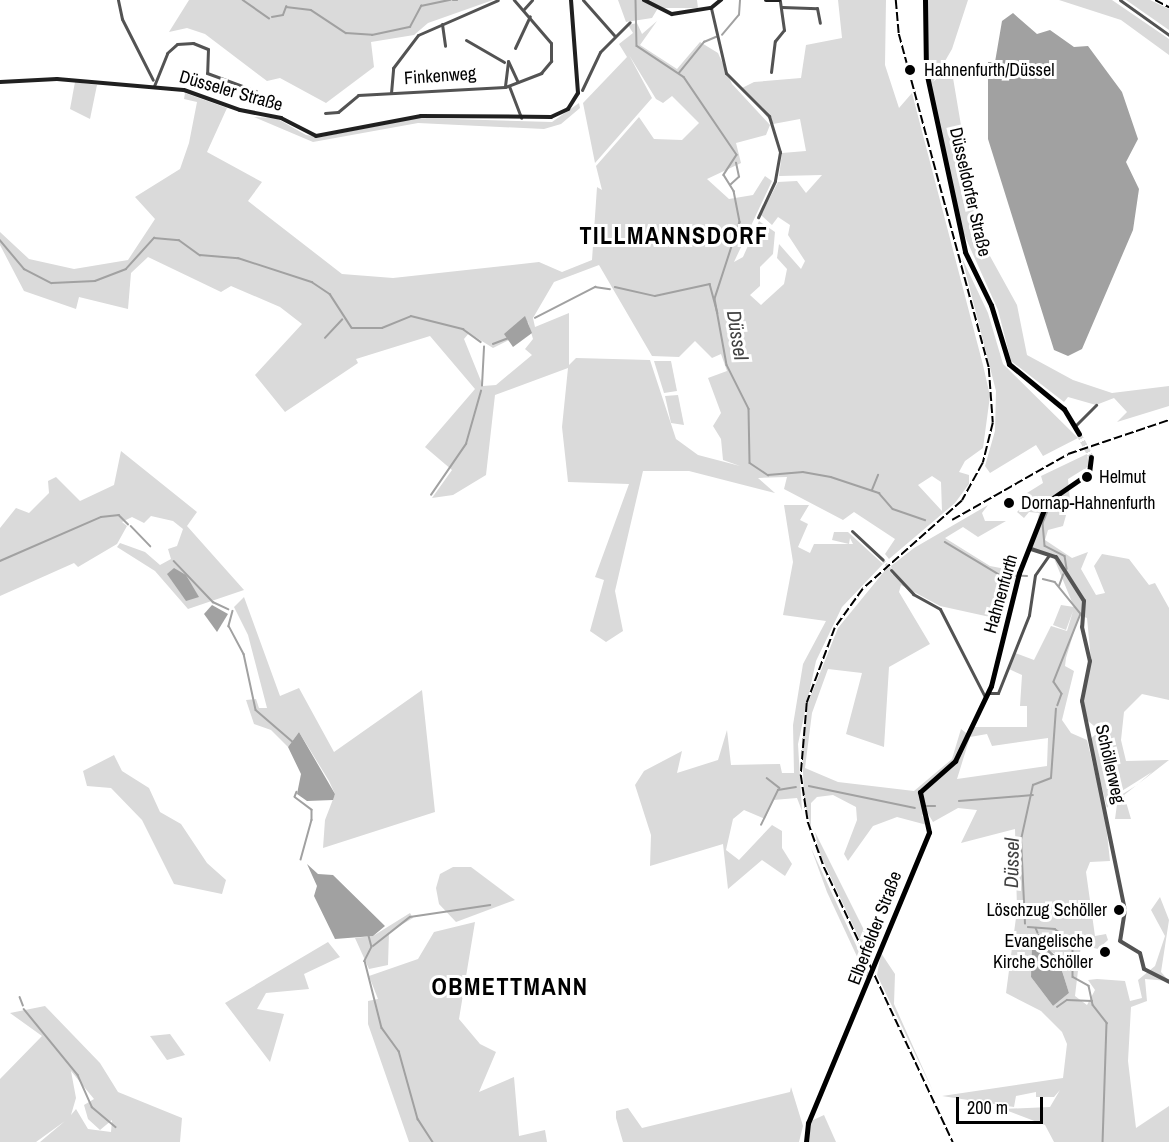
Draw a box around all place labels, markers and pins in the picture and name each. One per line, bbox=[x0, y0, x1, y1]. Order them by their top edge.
place label: Hahnenfurth/Düssel bbox=[924, 59, 1054, 81]
marker: Hahnenfurth/Düssel bbox=[901, 61, 919, 79]
place label: Helmut bbox=[1099, 466, 1146, 488]
marker: Helmut bbox=[1080, 470, 1094, 484]
place label: Dornap-Hahnenfurth bbox=[1021, 492, 1156, 514]
marker: Dornap-Hahnenfurth bbox=[1002, 496, 1016, 510]
place label: Löschzug Schöller bbox=[986, 899, 1107, 921]
marker: Löschzug Schöller bbox=[1112, 903, 1126, 917]
place label: Evangelische Kirche Schöller bbox=[993, 931, 1093, 974]
marker: Evangelische Kirche Schöller bbox=[1098, 945, 1112, 959]

